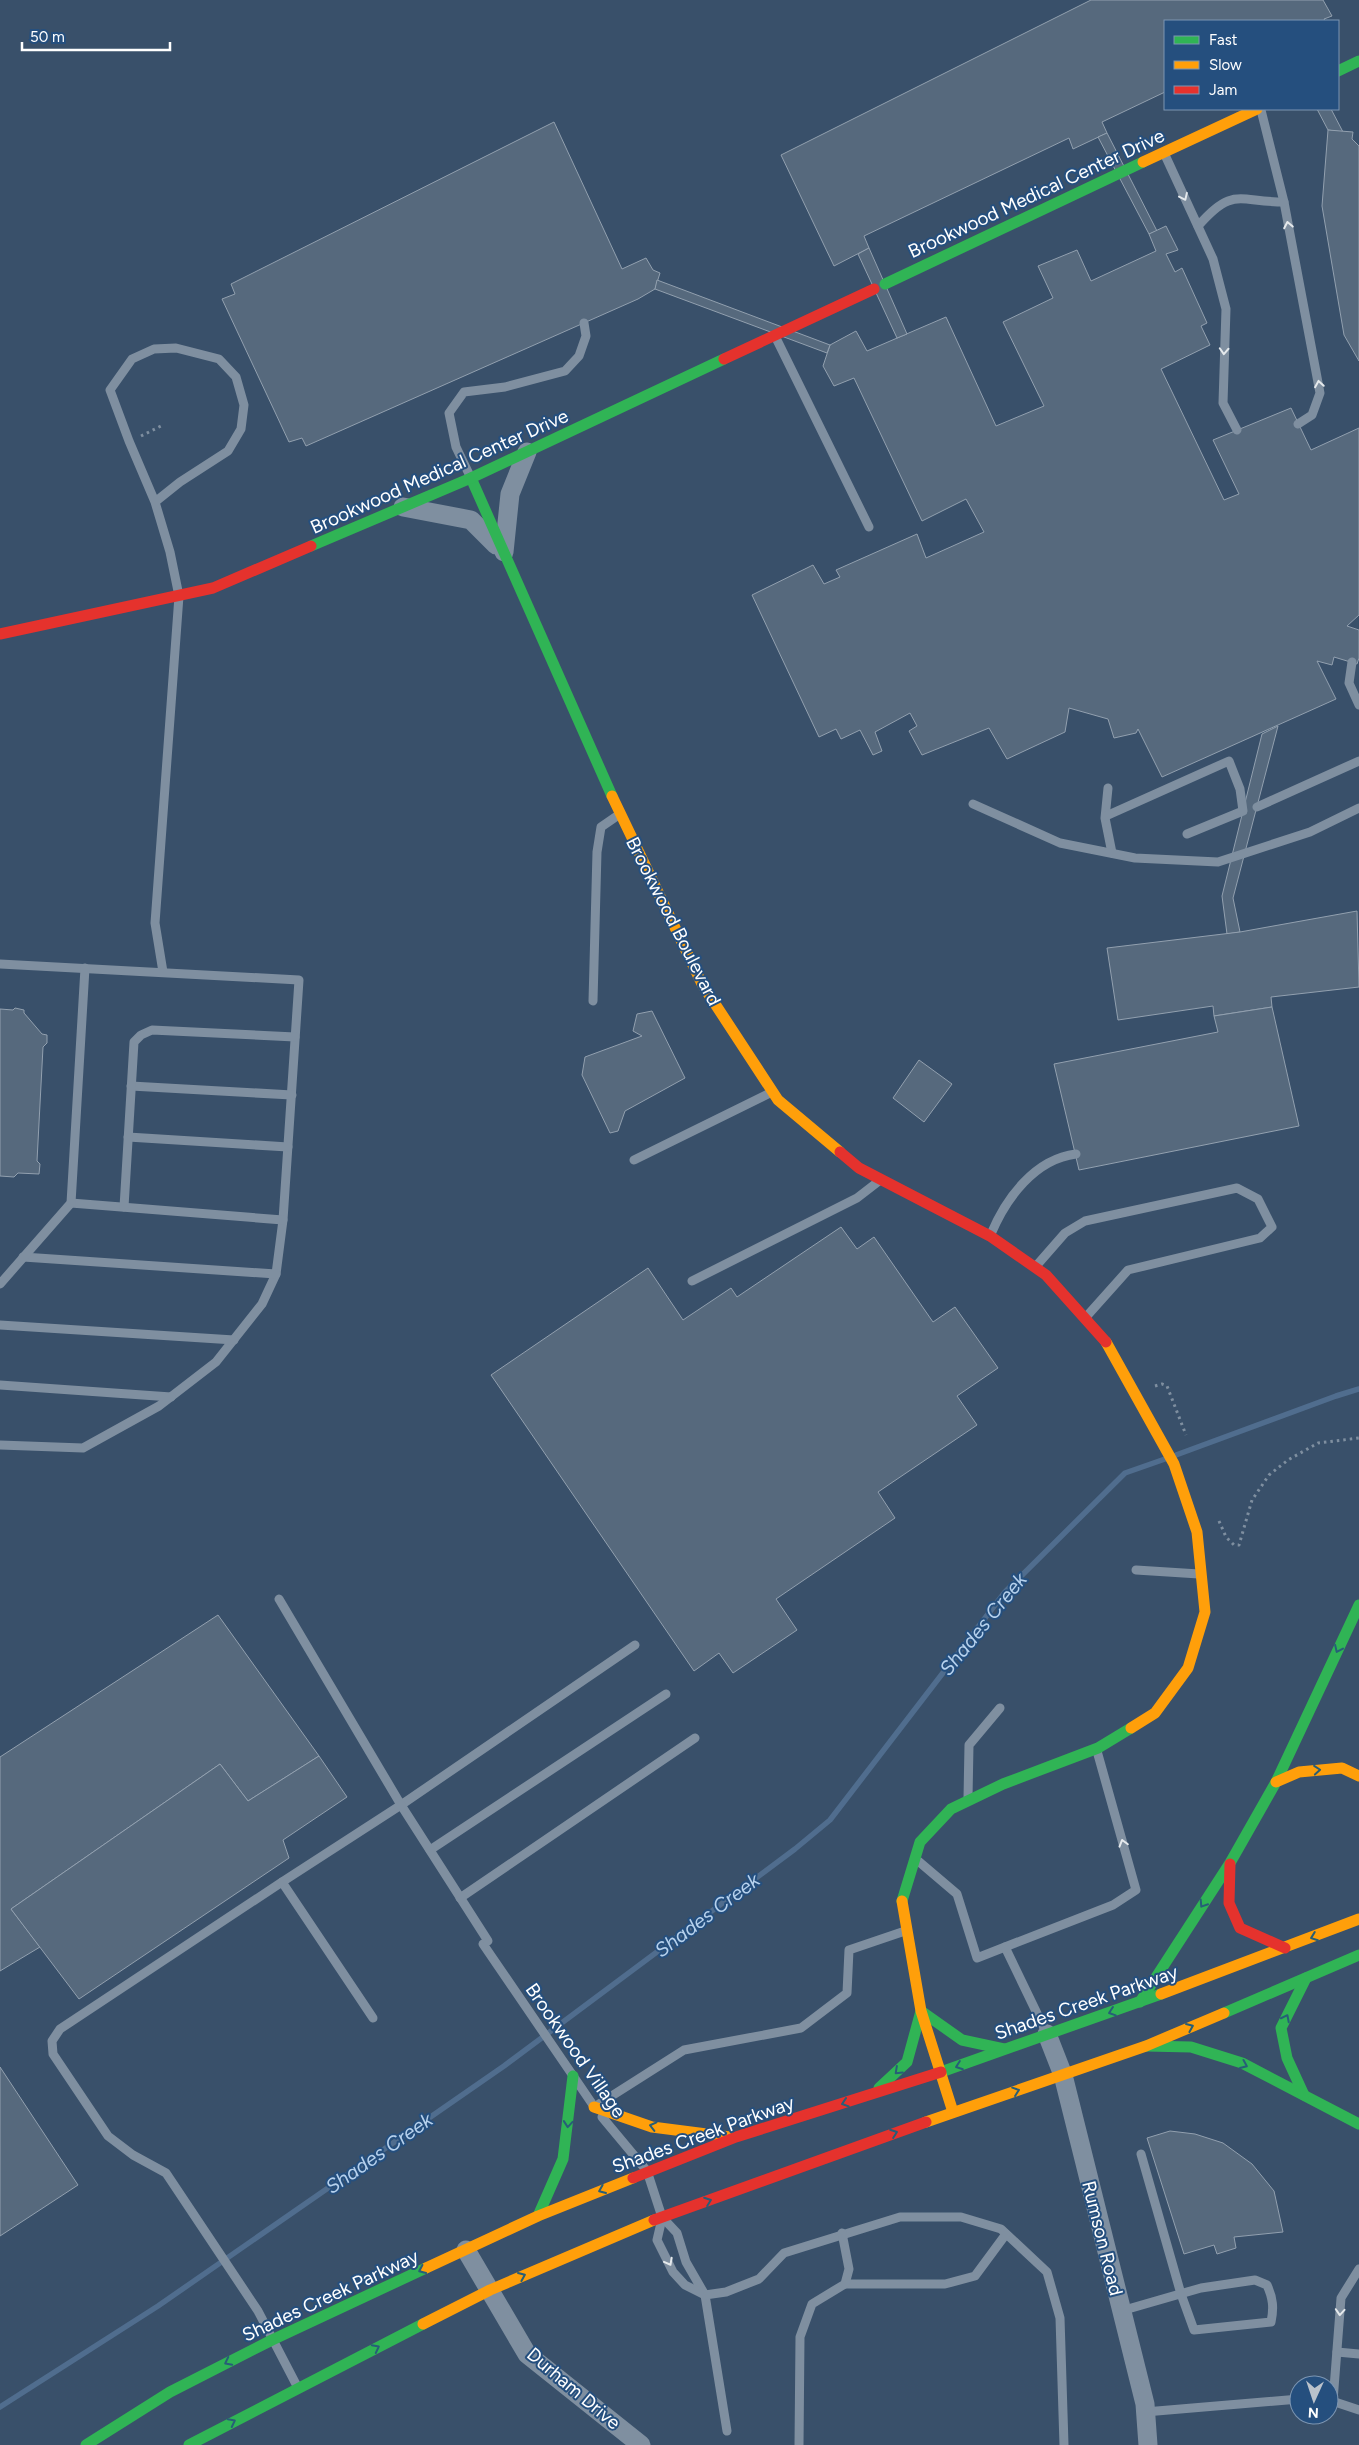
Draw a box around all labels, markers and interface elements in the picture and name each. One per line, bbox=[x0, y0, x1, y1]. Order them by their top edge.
scale bar bbox=[22, 20, 170, 52]
legend bbox=[1164, 20, 1339, 110]
text: 50 m bbox=[30, 28, 65, 46]
text: Fast bbox=[1209, 31, 1238, 49]
text: Slow bbox=[1209, 56, 1242, 74]
text: Jam bbox=[1209, 81, 1237, 99]
street label: Brookwood Medical Center Drive bbox=[905, 124, 1168, 263]
one-way arrow bbox=[1178, 192, 1188, 201]
one-way arrow bbox=[1284, 220, 1294, 229]
one-way arrow bbox=[1218, 348, 1229, 356]
one-way arrow bbox=[1314, 380, 1324, 389]
street label: Brookwood Medical Center Drive bbox=[307, 404, 572, 539]
street label: Brookwood Boulevard bbox=[621, 833, 726, 1009]
water label: Shades Creek bbox=[934, 1567, 1032, 1680]
one-way arrow bbox=[1334, 1644, 1344, 1653]
one-way arrow bbox=[1314, 1765, 1322, 1776]
one-way arrow bbox=[1118, 1839, 1128, 1847]
water label: Shades Creek bbox=[650, 1867, 765, 1962]
one-way arrow bbox=[1200, 1899, 1210, 1908]
one-way arrow bbox=[1310, 1931, 1318, 1941]
street label: Shades Creek Parkway bbox=[992, 1960, 1181, 2045]
street label: Brookwood Village bbox=[521, 1979, 631, 2122]
one-way arrow bbox=[1108, 2006, 1117, 2016]
one-way arrow bbox=[1280, 2014, 1290, 2023]
one-way arrow bbox=[1186, 2023, 1194, 2033]
one-way arrow bbox=[1239, 2058, 1248, 2069]
one-way arrow bbox=[955, 2060, 964, 2070]
one-way arrow bbox=[894, 2065, 903, 2074]
one-way arrow bbox=[1011, 2086, 1020, 2096]
street label: Shades Creek Parkway bbox=[609, 2091, 797, 2178]
one-way arrow bbox=[841, 2097, 849, 2107]
water label: Shades Creek bbox=[321, 2107, 438, 2199]
one-way arrow bbox=[563, 2121, 574, 2129]
one-way arrow bbox=[650, 2122, 658, 2132]
one-way arrow bbox=[889, 2129, 898, 2139]
street label: Rumson Road bbox=[1077, 2178, 1128, 2298]
one-way arrow bbox=[598, 2184, 607, 2194]
one-way arrow bbox=[703, 2197, 712, 2207]
street label: Shades Creek Parkway bbox=[238, 2244, 422, 2346]
one-way arrow bbox=[662, 2257, 672, 2266]
one-way arrow bbox=[418, 2264, 427, 2275]
one-way arrow bbox=[517, 2272, 526, 2282]
one-way arrow bbox=[1334, 2308, 1345, 2316]
street label: Durham Drive bbox=[522, 2343, 625, 2434]
one-way arrow bbox=[371, 2344, 380, 2354]
one-way arrow bbox=[225, 2356, 234, 2366]
north arrow bbox=[1289, 2375, 1339, 2425]
text: N bbox=[1307, 2404, 1319, 2421]
one-way arrow bbox=[227, 2418, 236, 2428]

